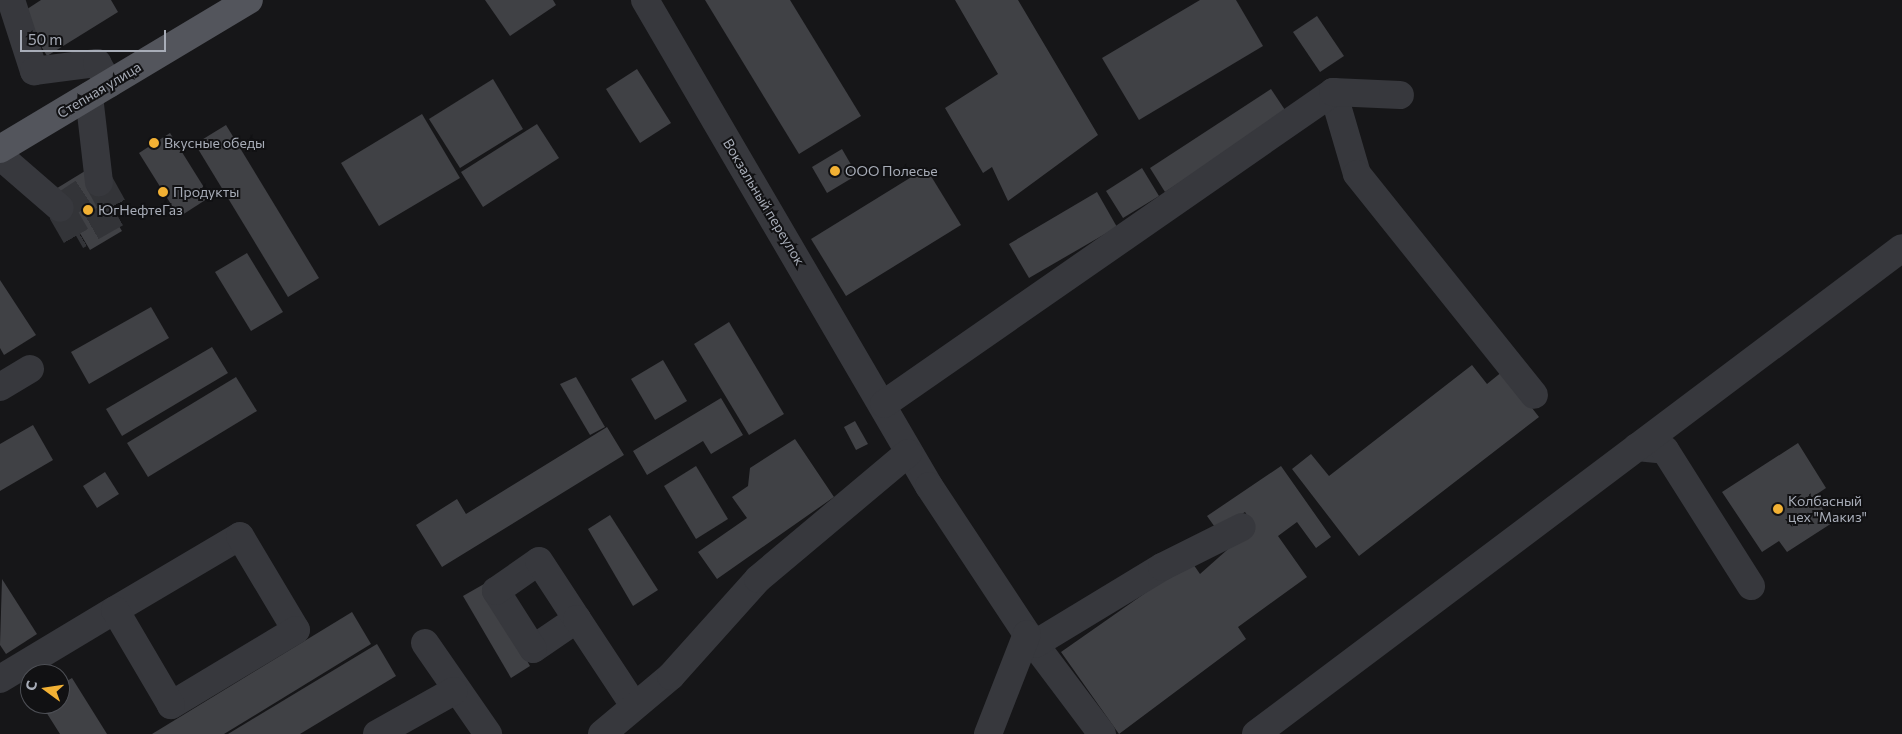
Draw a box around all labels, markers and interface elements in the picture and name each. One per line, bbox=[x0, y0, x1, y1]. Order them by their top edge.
scale bar bbox=[22, 20, 169, 52]
text: 50 m bbox=[28, 30, 62, 48]
street label: Степная улица bbox=[54, 58, 144, 122]
place label: Вкусные обеды bbox=[164, 135, 265, 151]
street label: Вокзальный переулок bbox=[720, 136, 808, 268]
marker: Вкусные обеды bbox=[148, 137, 160, 149]
place label: ООО Полесье bbox=[845, 163, 938, 179]
marker: ООО Полесье bbox=[829, 165, 841, 177]
place label: Продукты bbox=[173, 184, 239, 200]
marker: Продукты bbox=[157, 186, 169, 198]
place label: ЮгНефтеГаз bbox=[98, 202, 183, 218]
marker: ЮгНефтеГаз bbox=[82, 204, 94, 216]
place label: Колбасный цех "Макиз" bbox=[1788, 493, 1867, 526]
marker: Колбасный цех "Макиз" bbox=[1772, 503, 1784, 515]
north arrow bbox=[20, 664, 70, 714]
text: С bbox=[22, 679, 40, 692]

